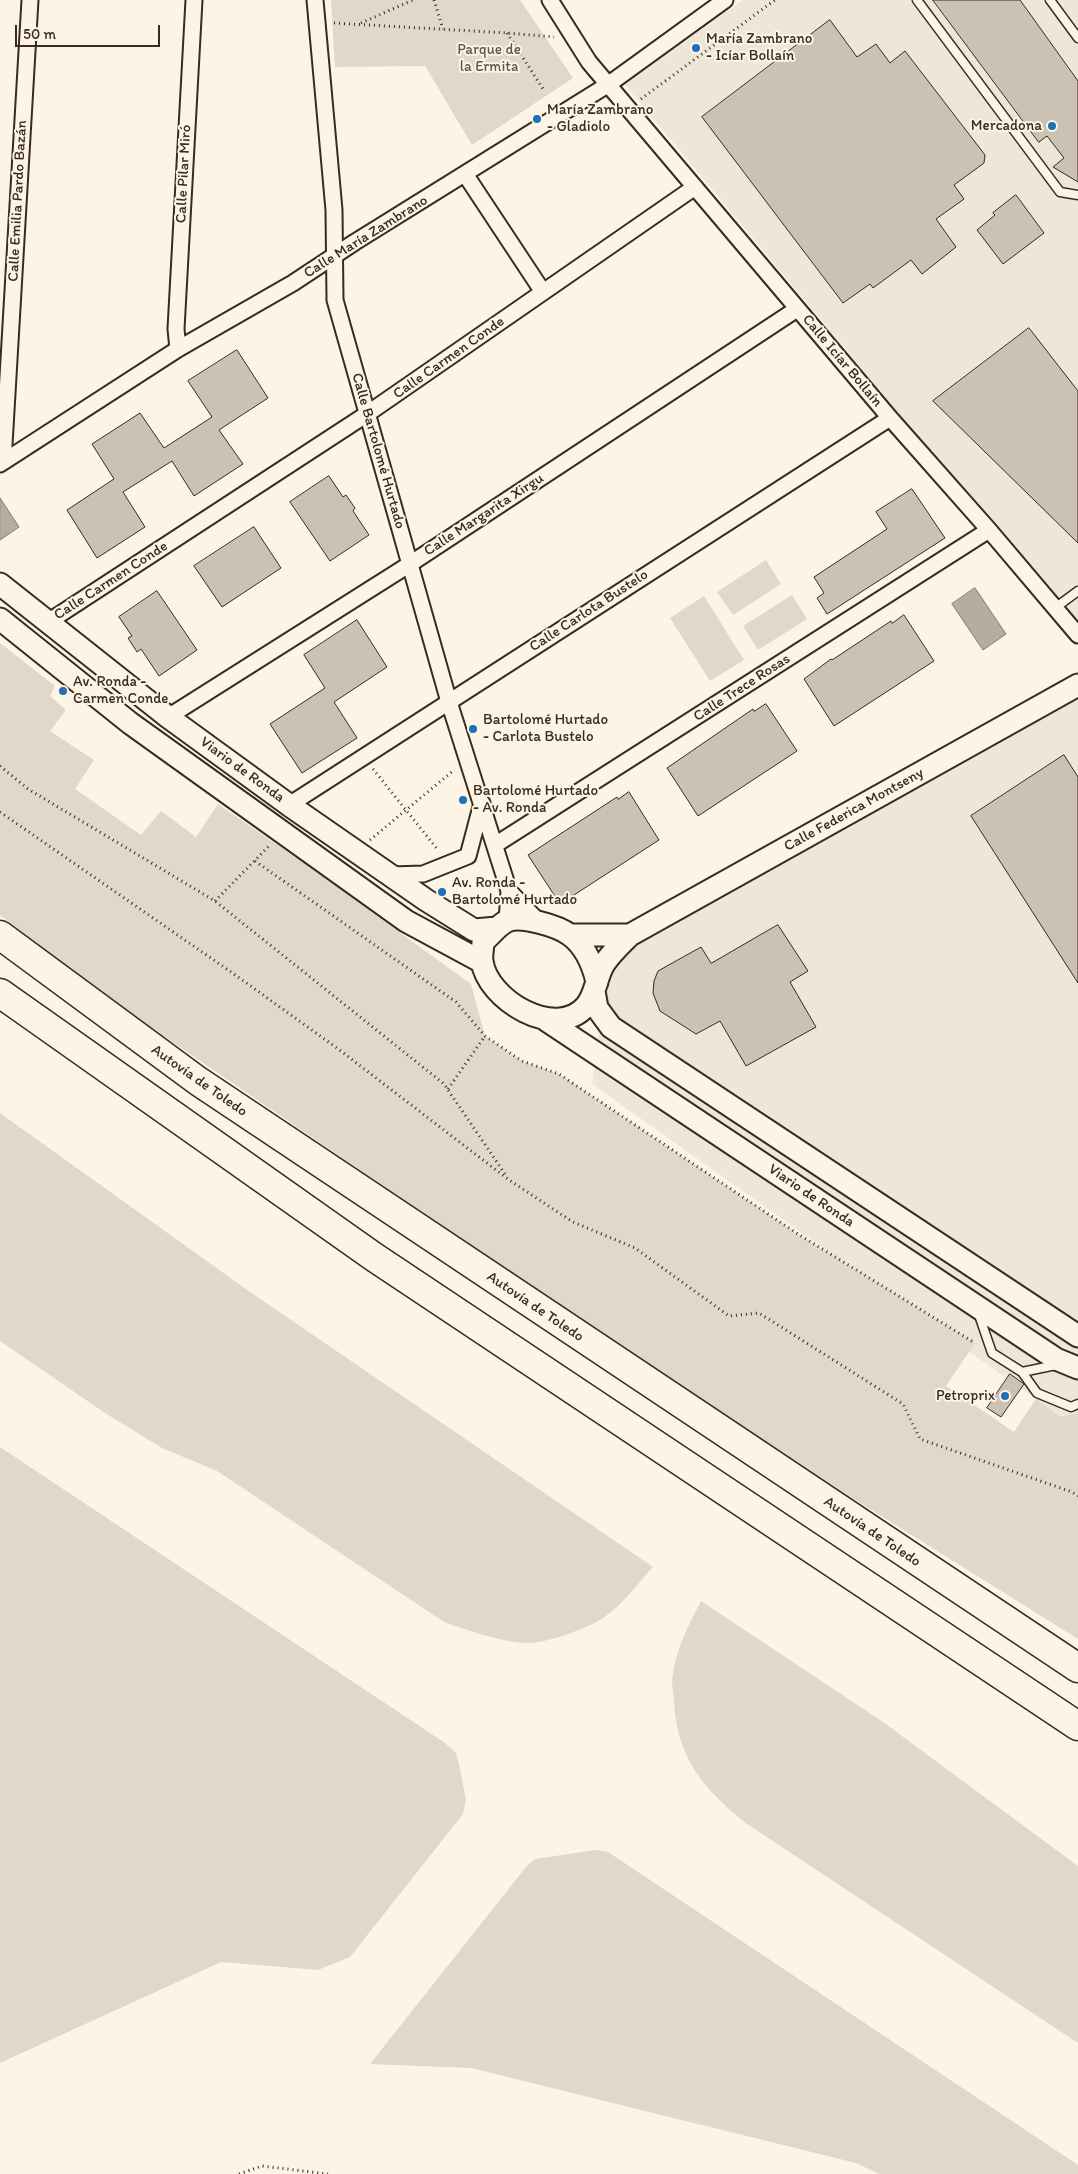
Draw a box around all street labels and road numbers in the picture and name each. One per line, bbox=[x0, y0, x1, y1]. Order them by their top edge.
street label: Calle Emilia Pardo Bazán bbox=[5, 120, 31, 282]
street label: Calle Pilar Miró bbox=[172, 124, 196, 224]
street label: Calle María Zambrano bbox=[301, 192, 431, 282]
street label: Calle Icíar Bollaín bbox=[798, 311, 886, 411]
street label: Calle Carmen Conde bbox=[390, 313, 508, 403]
street label: Calle Bartolomé Hurtado bbox=[347, 371, 409, 531]
street label: Calle Margarita Xirgu bbox=[421, 470, 547, 560]
street label: Calle Carmen Conde bbox=[51, 538, 171, 624]
street label: Calle Carlota Bustelo bbox=[526, 566, 652, 656]
street label: Calle Trece Rosas bbox=[690, 650, 794, 726]
street label: Viario de Ronda bbox=[196, 733, 288, 807]
street label: Calle Federica Montseny bbox=[781, 764, 927, 856]
street label: Autovía de Toledo bbox=[147, 1041, 251, 1121]
street label: Viario de Ronda bbox=[764, 1161, 858, 1231]
street label: Autovía de Toledo bbox=[483, 1268, 587, 1346]
street label: Autovía de Toledo bbox=[820, 1493, 924, 1571]

